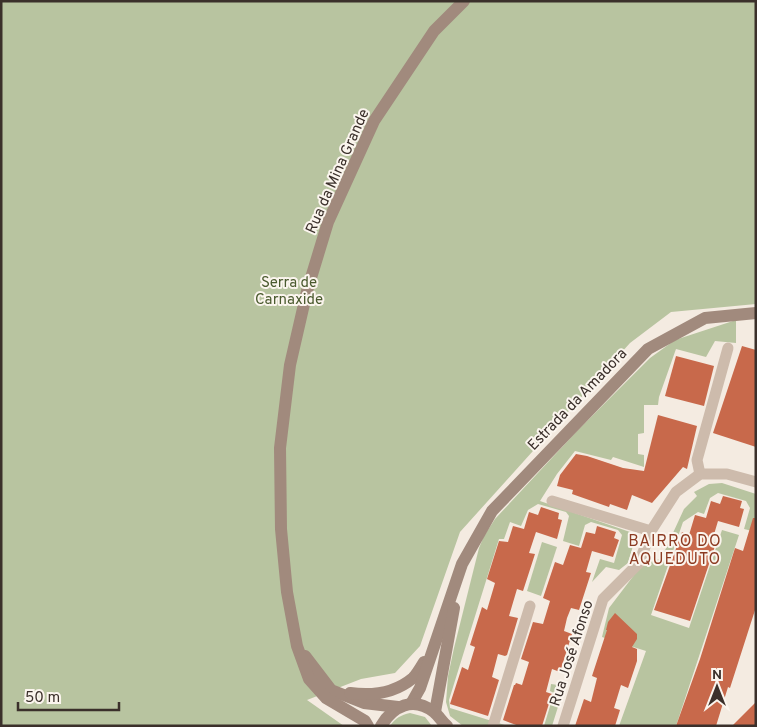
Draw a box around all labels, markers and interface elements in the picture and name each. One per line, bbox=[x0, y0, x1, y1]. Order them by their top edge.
street label: Rua da Mina Grande bbox=[302, 106, 374, 237]
park label: Serra de Carnaxide bbox=[255, 274, 323, 310]
street label: Estrada da Amadora bbox=[524, 345, 632, 455]
district label: BAIRRO DO AQUEDUTO bbox=[628, 532, 722, 570]
street label: Rua José Afonso bbox=[546, 598, 599, 709]
north arrow bbox=[692, 662, 742, 712]
text: N bbox=[712, 667, 722, 684]
scale bar bbox=[18, 680, 119, 712]
text: 50 m bbox=[25, 689, 60, 708]

